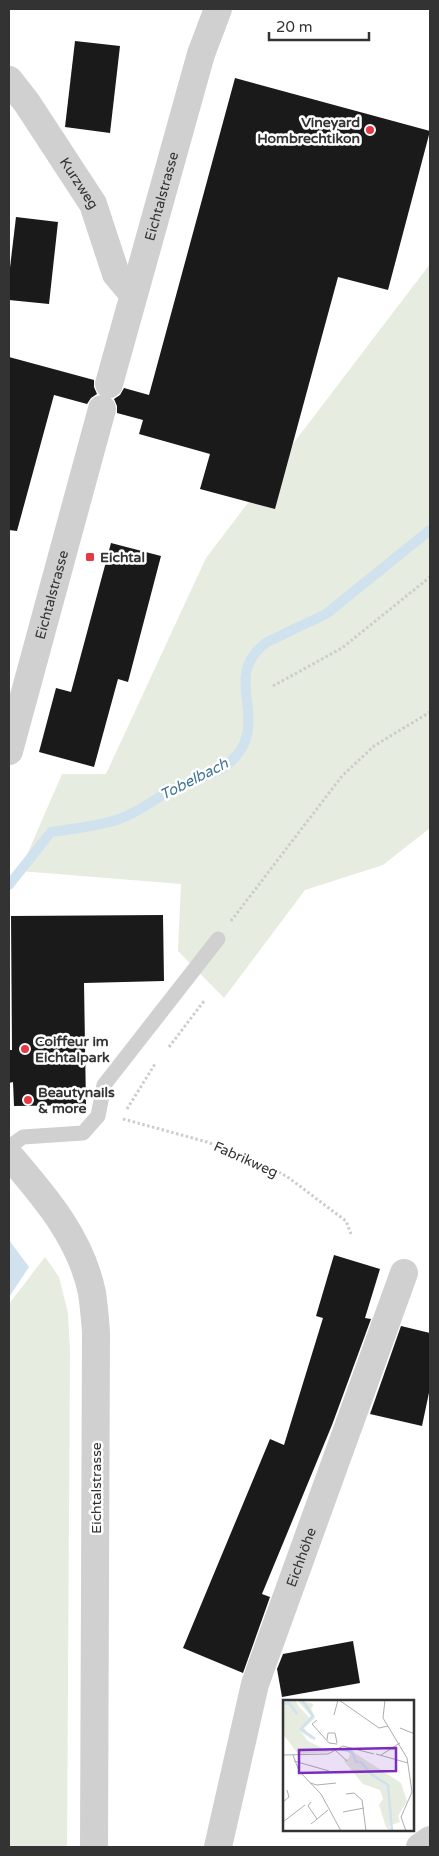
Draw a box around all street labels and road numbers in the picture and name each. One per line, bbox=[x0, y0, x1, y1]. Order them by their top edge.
street label: Eichtalstrasse bbox=[141, 150, 182, 243]
street label: Kurzweg bbox=[56, 155, 102, 212]
street label: Eichtalstrasse bbox=[32, 548, 72, 641]
street label: Fabrikweg bbox=[211, 1138, 280, 1181]
street label: Eichtalstrasse bbox=[88, 1442, 105, 1534]
street label: Eichhöhe bbox=[283, 1525, 320, 1589]

